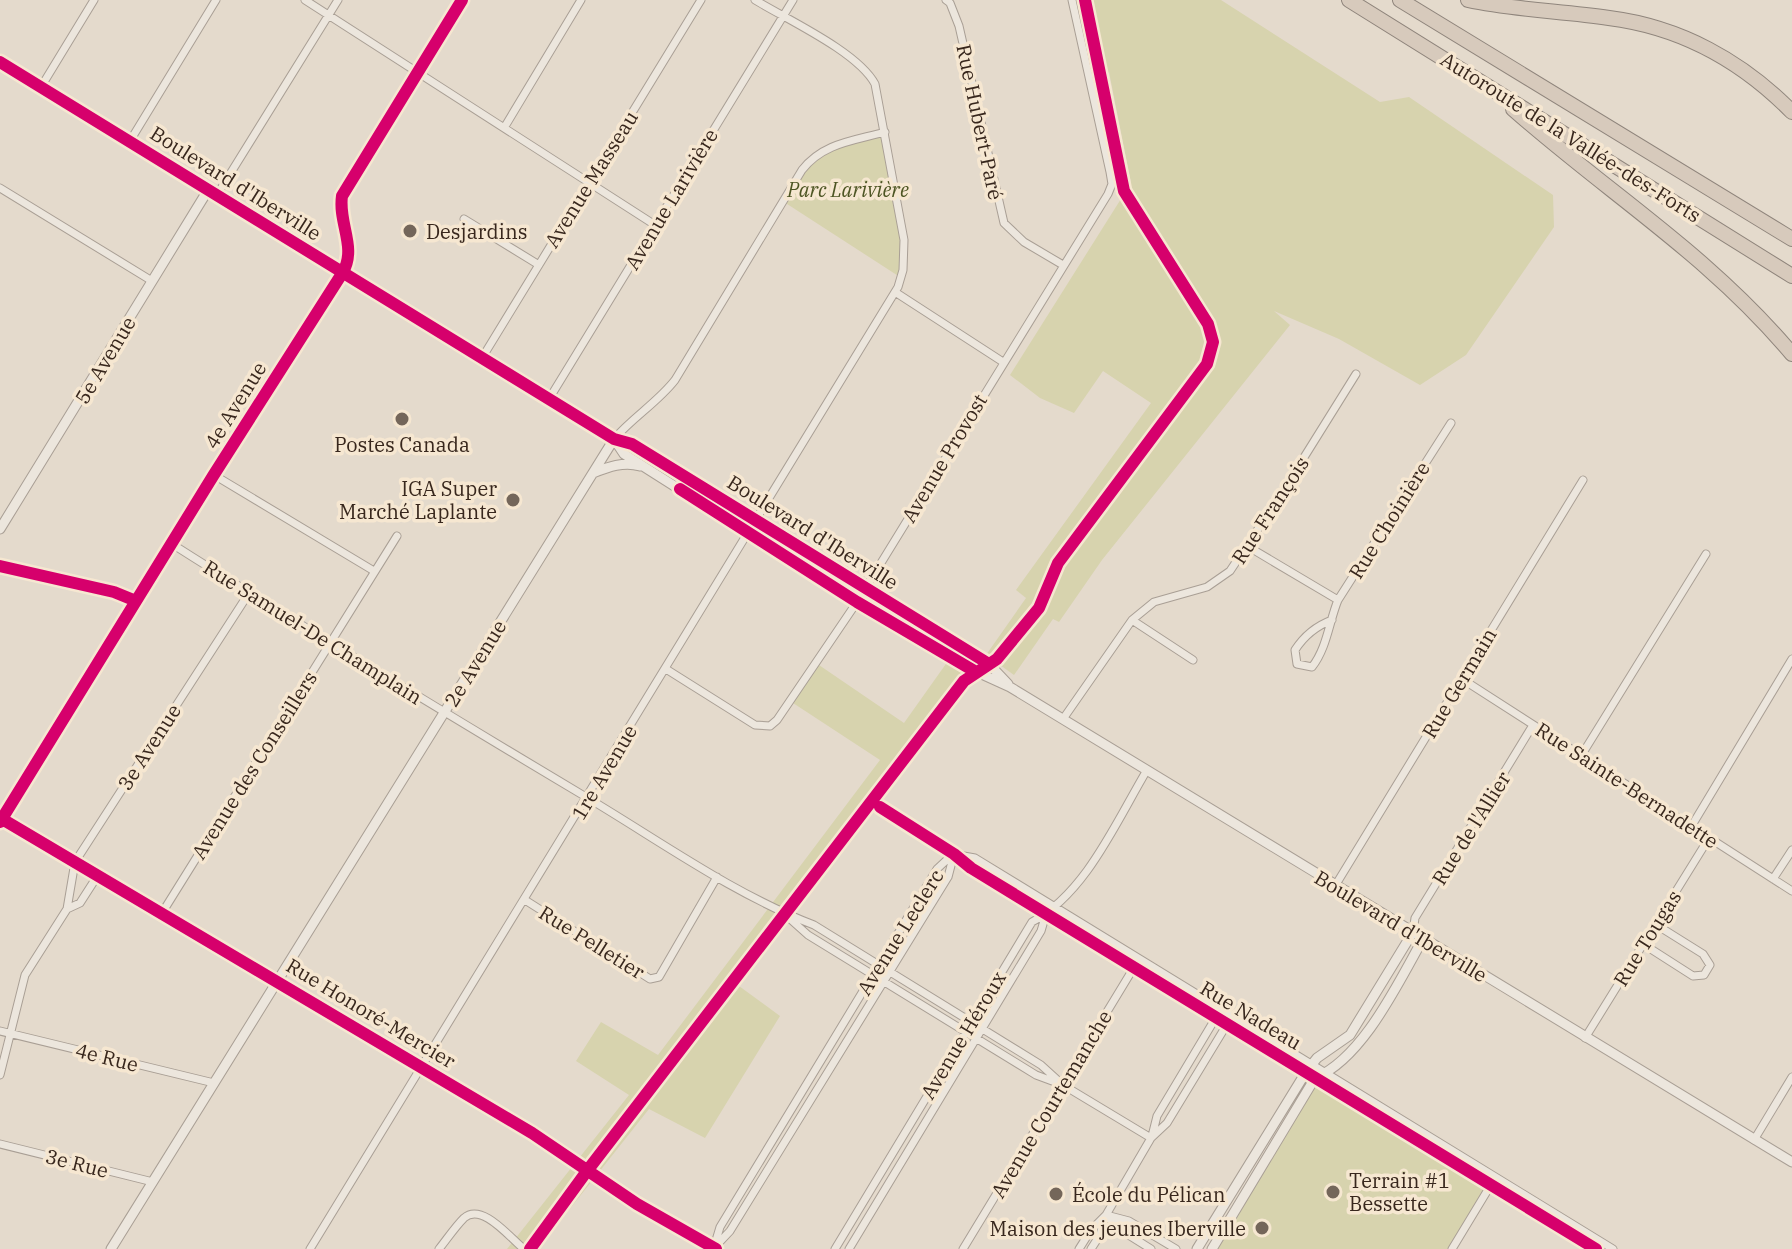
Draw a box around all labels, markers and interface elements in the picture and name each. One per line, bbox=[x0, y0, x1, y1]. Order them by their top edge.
street label: Rue Hubert-Paré bbox=[950, 42, 1010, 202]
street label: Autoroute de la Vallée-des-Forts bbox=[1436, 46, 1706, 228]
street label: Avenue Masseau bbox=[538, 105, 644, 253]
street label: Boulevard d'Iberville bbox=[145, 119, 327, 247]
street label: Avenue Larivière bbox=[618, 123, 724, 275]
park label: Parc Larivière bbox=[786, 176, 909, 203]
place label: Desjardins bbox=[426, 218, 527, 245]
marker: Desjardins bbox=[401, 222, 419, 240]
street label: 5e Avenue bbox=[68, 311, 142, 409]
street label: 4e Avenue bbox=[198, 356, 272, 454]
street label: Avenue Provost bbox=[895, 389, 993, 527]
marker: Postes Canada bbox=[393, 410, 411, 428]
place label: Postes Canada bbox=[334, 431, 470, 458]
street label: Rue François bbox=[1225, 451, 1315, 569]
street label: Rue Choinière bbox=[1342, 456, 1436, 584]
street label: Boulevard d'Iberville bbox=[722, 468, 904, 596]
place label: IGA Super Marché Laplante bbox=[339, 475, 497, 525]
marker: IGA Super Marché Laplante bbox=[504, 491, 522, 509]
street label: Rue Samuel-De Champlain bbox=[199, 554, 428, 711]
street label: 2e Avenue bbox=[438, 614, 512, 712]
street label: Rue Germain bbox=[1415, 623, 1503, 743]
street label: Avenue des Conseillers bbox=[185, 666, 323, 864]
street label: 3e Avenue bbox=[111, 699, 187, 795]
street label: Rue Sainte-Bernadette bbox=[1530, 716, 1724, 854]
street label: 1re Avenue bbox=[565, 719, 643, 825]
street label: Rue de l'Allier bbox=[1425, 766, 1517, 890]
street label: Avenue Leclerc bbox=[850, 864, 950, 1000]
street label: Boulevard d'Iberville bbox=[1310, 864, 1492, 988]
street label: Rue Tougas bbox=[1607, 885, 1687, 991]
street label: Rue Pelletier bbox=[534, 899, 650, 985]
street label: Rue Honoré-Mercier bbox=[281, 952, 461, 1074]
street label: Avenue Héroux bbox=[914, 966, 1012, 1104]
street label: Rue Nadeau bbox=[1195, 974, 1307, 1056]
street label: Avenue Courtemanche bbox=[984, 1005, 1118, 1203]
street label: 4e Rue bbox=[73, 1036, 141, 1078]
street label: 3e Rue bbox=[43, 1142, 111, 1184]
place label: Terrain #1 Bessette bbox=[1349, 1167, 1450, 1217]
place label: École du Pélican bbox=[1072, 1181, 1226, 1208]
marker: Terrain #1 Bessette bbox=[1324, 1183, 1342, 1201]
marker: École du Pélican bbox=[1047, 1185, 1065, 1203]
place label: Maison des jeunes Iberville bbox=[990, 1215, 1246, 1242]
marker: Maison des jeunes Iberville bbox=[1253, 1219, 1271, 1237]

